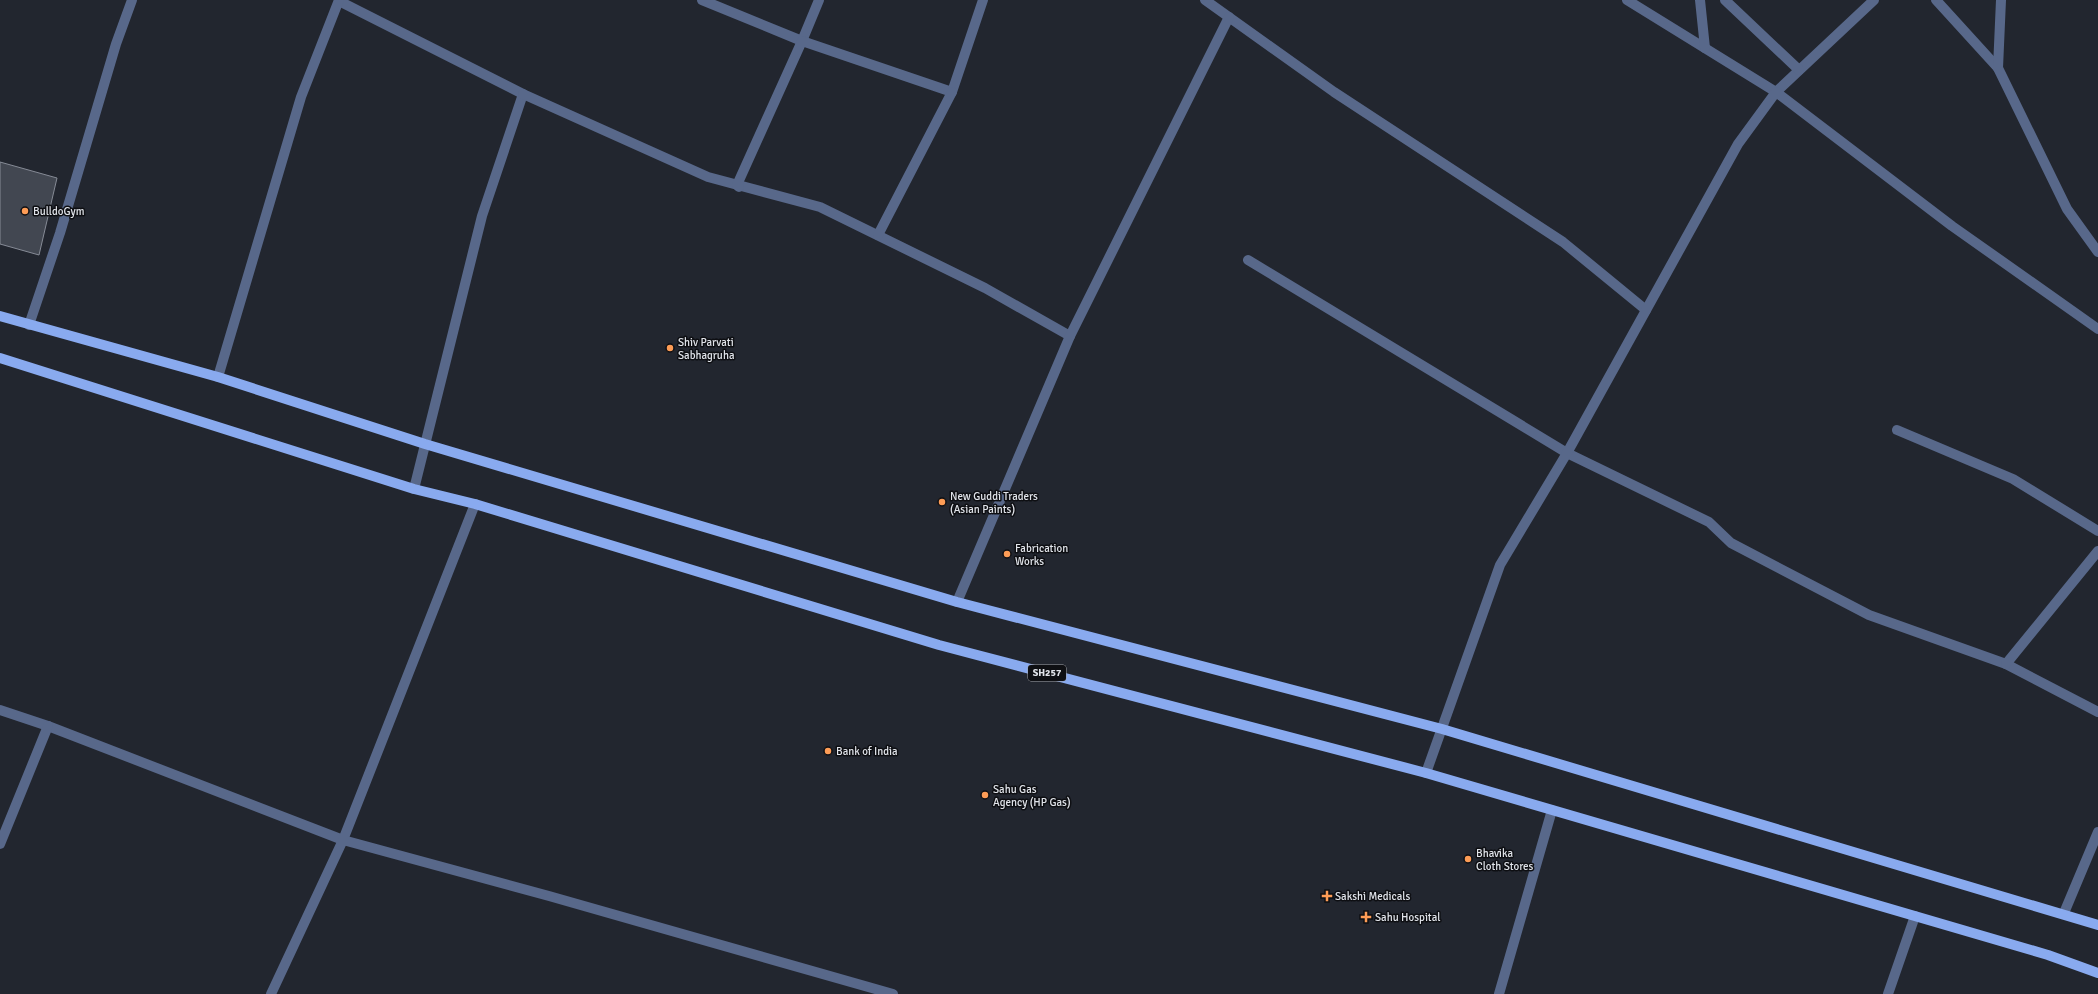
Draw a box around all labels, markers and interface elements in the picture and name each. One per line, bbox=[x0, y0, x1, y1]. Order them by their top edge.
place label: BulldoGym bbox=[33, 205, 85, 218]
marker: BulldoGym bbox=[20, 206, 30, 216]
place label: Shiv Parvati Sabhagruha bbox=[678, 336, 735, 362]
marker: Shiv Parvati Sabhagruha bbox=[665, 343, 675, 353]
place label: New Guddi Traders (Asian Paints) bbox=[950, 490, 1038, 516]
marker: New Guddi Traders (Asian Paints) bbox=[937, 497, 947, 507]
place label: Fabrication Works bbox=[1015, 542, 1068, 568]
marker: Fabrication Works bbox=[1002, 549, 1012, 559]
road number: SH257 bbox=[1028, 665, 1066, 681]
place label: Bank of India bbox=[836, 745, 898, 758]
marker: Bank of India bbox=[823, 746, 833, 756]
place label: Sahu Gas Agency (HP Gas) bbox=[993, 783, 1071, 809]
marker: Sahu Gas Agency (HP Gas) bbox=[980, 790, 990, 800]
place label: Bhavika Cloth Stores bbox=[1476, 847, 1534, 873]
marker: Bhavika Cloth Stores bbox=[1463, 854, 1473, 864]
place label: Sakshi Medicals bbox=[1335, 890, 1411, 903]
marker: Sakshi Medicals bbox=[1322, 891, 1332, 901]
marker: Sahu Hospital bbox=[1360, 911, 1372, 923]
place label: Sahu Hospital bbox=[1375, 911, 1440, 924]

